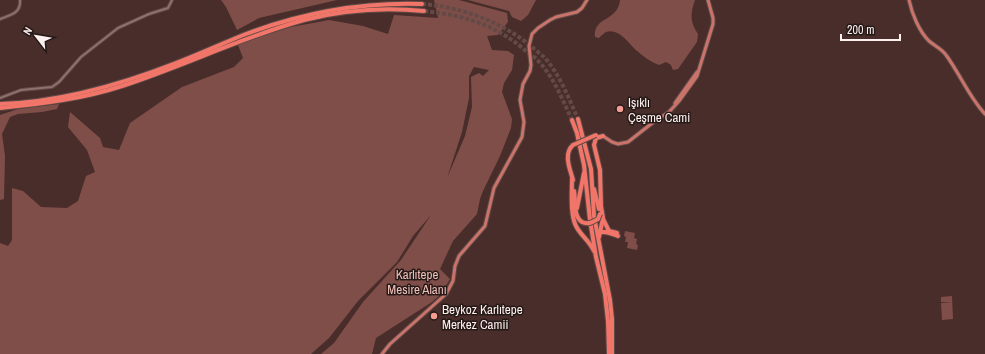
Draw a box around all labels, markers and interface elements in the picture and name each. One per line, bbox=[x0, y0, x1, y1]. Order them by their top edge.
north arrow bbox=[16, 16, 56, 56]
scale bar bbox=[841, 16, 900, 42]
text: 200 m bbox=[847, 22, 874, 38]
text: N bbox=[20, 24, 35, 37]
place label: Işıklı Çeşme Cami bbox=[628, 94, 690, 126]
marker: Işıklı Çeşme Cami bbox=[615, 104, 625, 114]
park label: Karlıtepe Mesire Alanı bbox=[387, 266, 447, 298]
place label: Beykoz Karlıtepe Merkez Camii bbox=[442, 301, 523, 333]
marker: Beykoz Karlıtepe Merkez Camii bbox=[429, 311, 439, 321]

